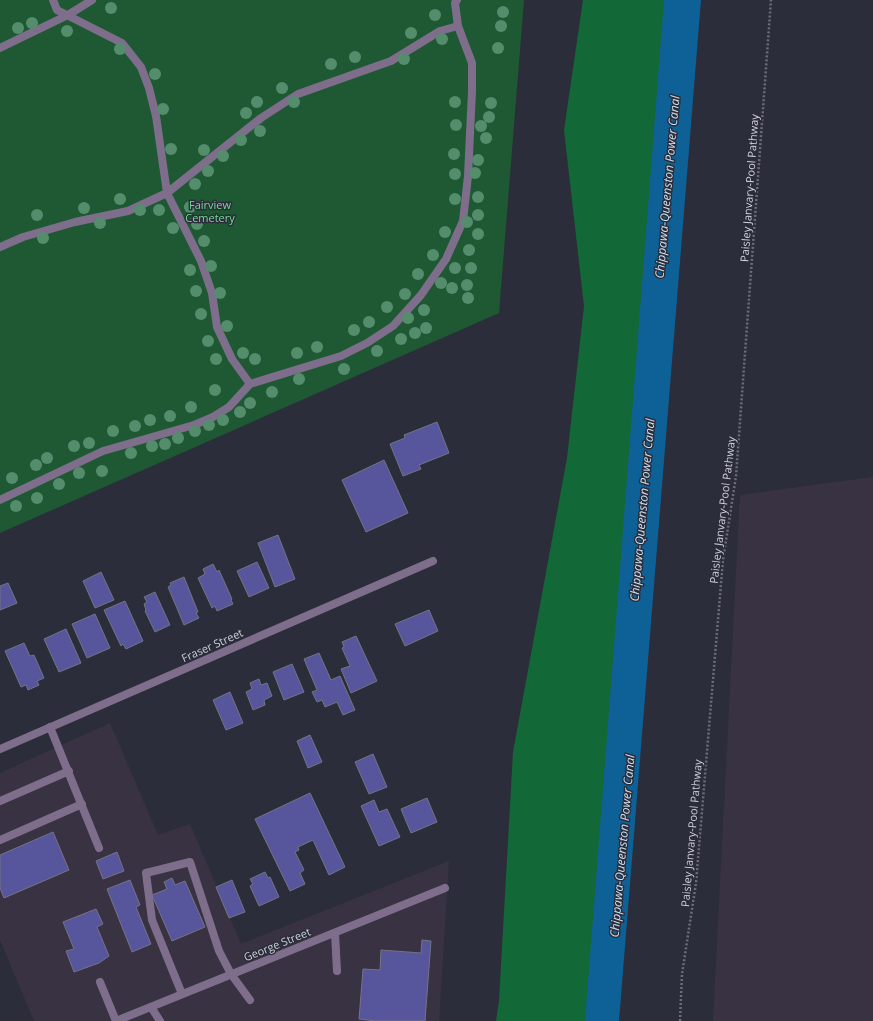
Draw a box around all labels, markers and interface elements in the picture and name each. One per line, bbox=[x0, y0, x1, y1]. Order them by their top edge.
water label: Chippawa-Queenston Power Canal bbox=[651, 94, 684, 279]
street label: Paisley Janvary-Pool Pathway bbox=[736, 113, 762, 262]
park label: Fairview Cemetery bbox=[185, 197, 235, 225]
water label: Chippawa-Queenston Power Canal bbox=[626, 417, 659, 602]
street label: Paisley Janvary-Pool Pathway bbox=[706, 435, 739, 584]
street label: Fraser Street bbox=[179, 625, 245, 665]
water label: Chippawa-Queenston Power Canal bbox=[606, 753, 639, 938]
street label: Paisley Janvary-Pool Pathway bbox=[677, 758, 705, 907]
street label: George Street bbox=[241, 924, 313, 964]

